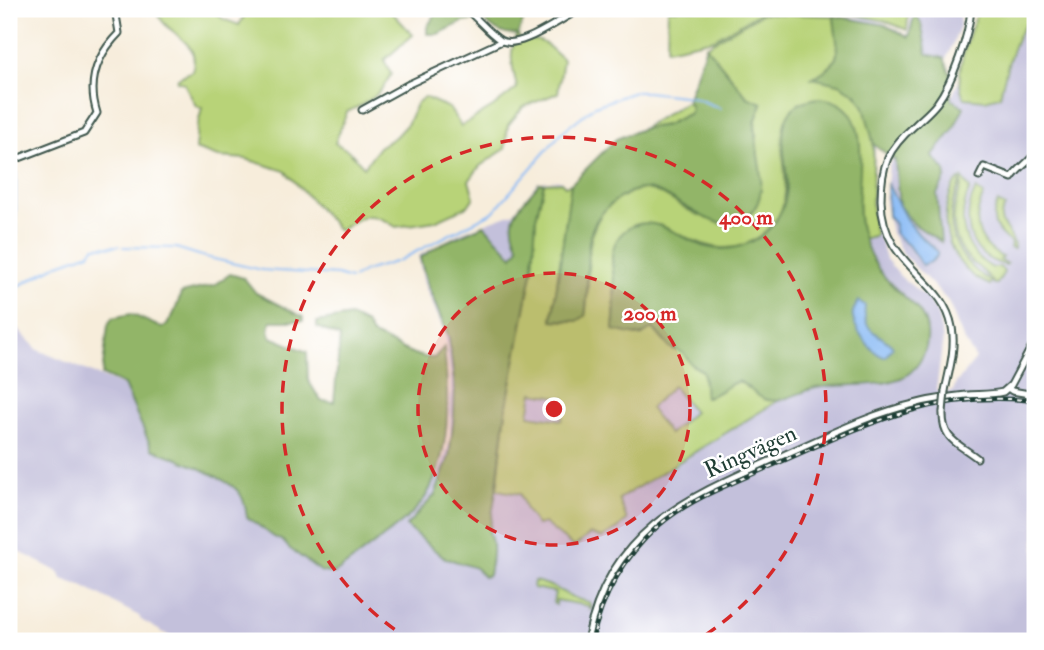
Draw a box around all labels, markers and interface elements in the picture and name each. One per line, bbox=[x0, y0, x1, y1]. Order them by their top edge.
text: 400 m bbox=[718, 204, 773, 231]
text: 200 m bbox=[624, 300, 677, 327]
centre of rings bbox=[542, 397, 566, 421]
street label: Ringvägen bbox=[699, 418, 801, 485]

